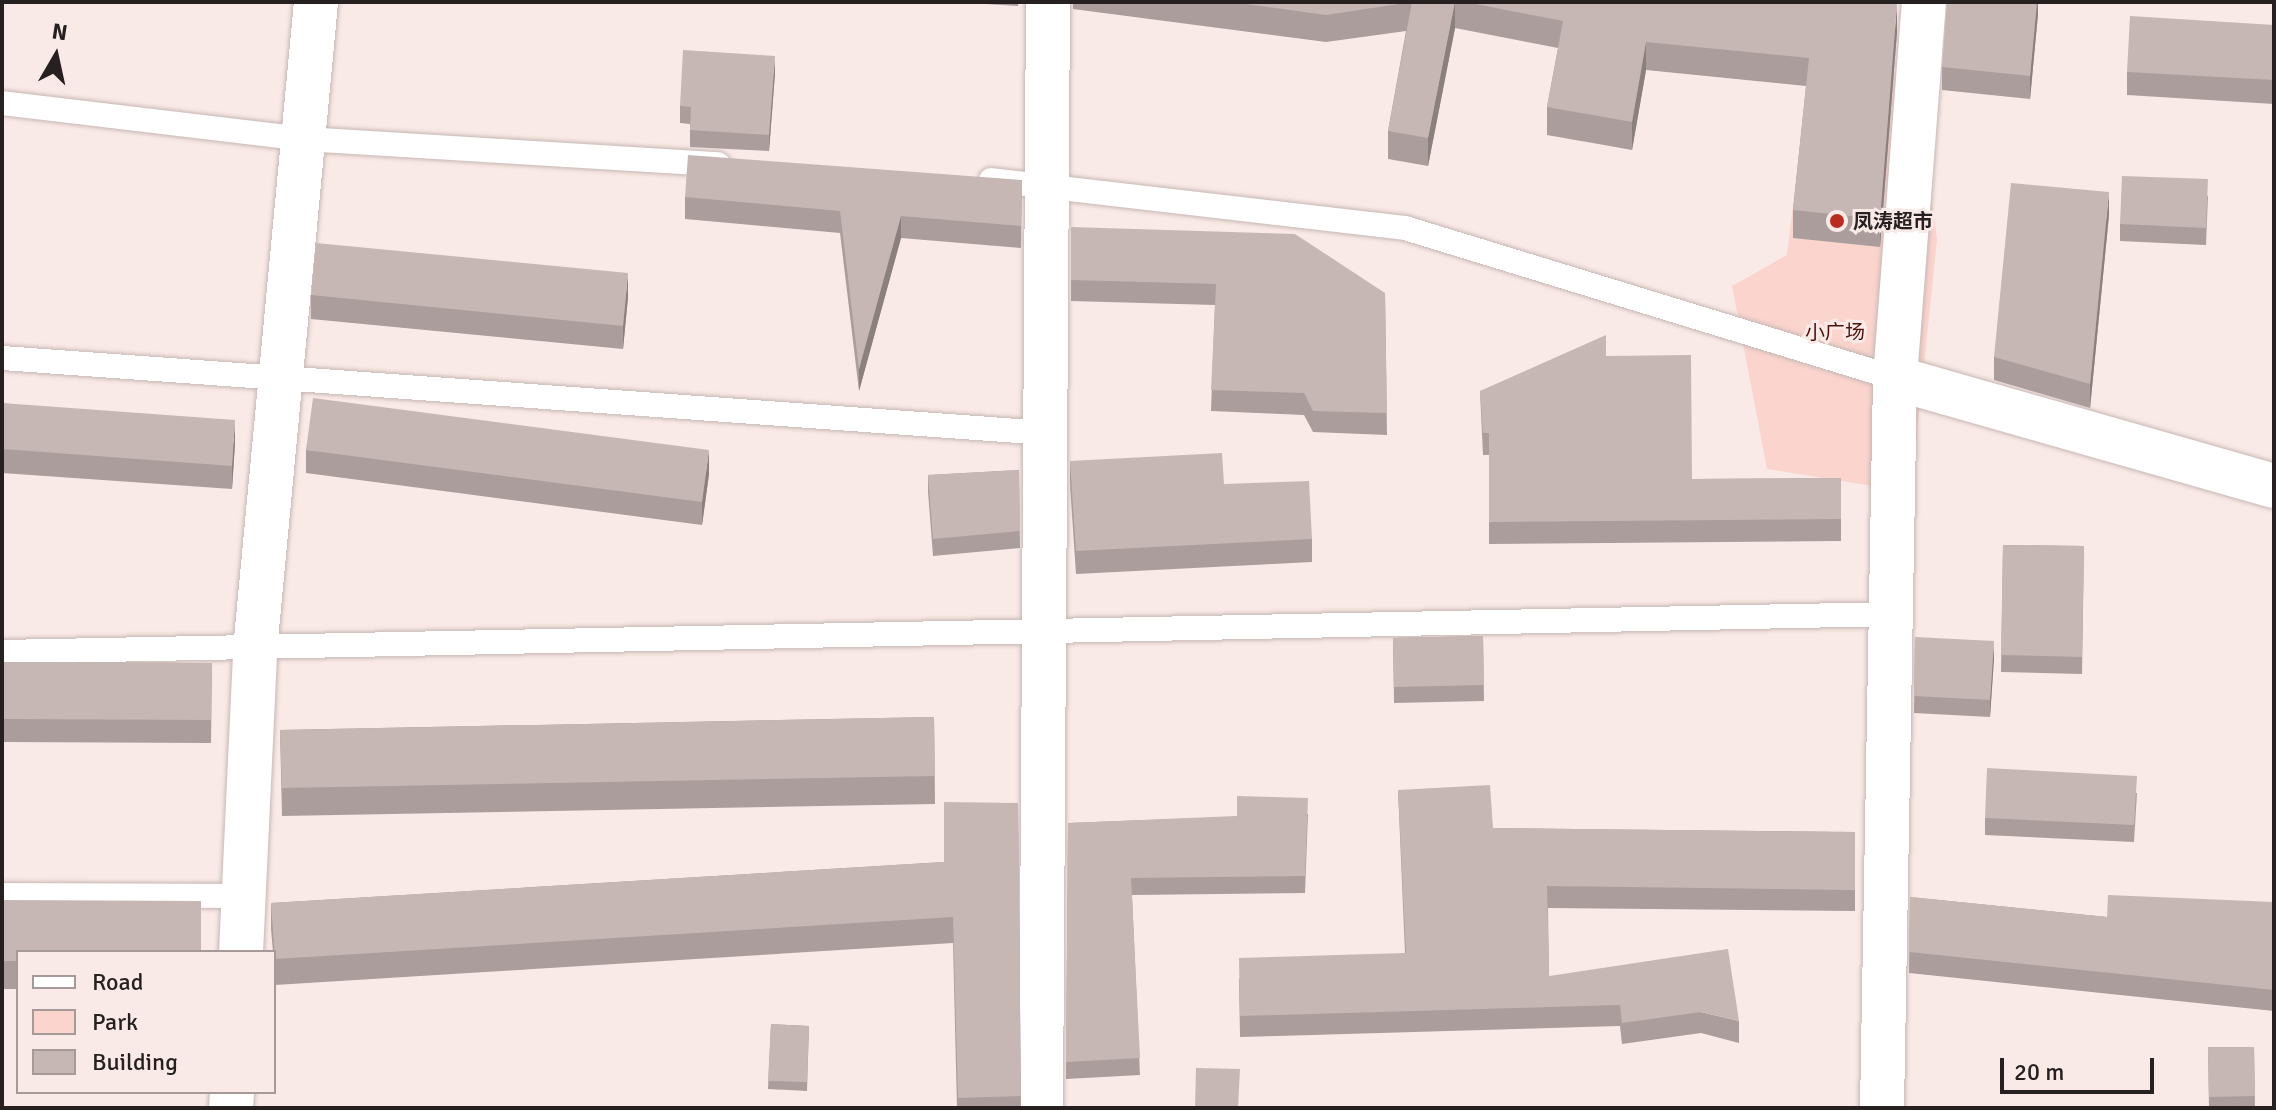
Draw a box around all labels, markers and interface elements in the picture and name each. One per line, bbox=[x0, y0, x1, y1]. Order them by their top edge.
north arrow bbox=[16, 16, 96, 96]
text: N bbox=[50, 17, 70, 46]
place label: 凤涛超市 bbox=[1853, 209, 1933, 233]
marker: 凤涛超市 bbox=[1828, 212, 1846, 230]
park label: 小广场 bbox=[1805, 320, 1865, 344]
legend bbox=[16, 950, 276, 1094]
text: Road bbox=[92, 967, 143, 997]
text: Park bbox=[92, 1007, 138, 1037]
scale bar bbox=[2004, 1042, 2158, 1092]
text: Building bbox=[92, 1047, 178, 1077]
text: 20 m bbox=[2014, 1057, 2064, 1087]

